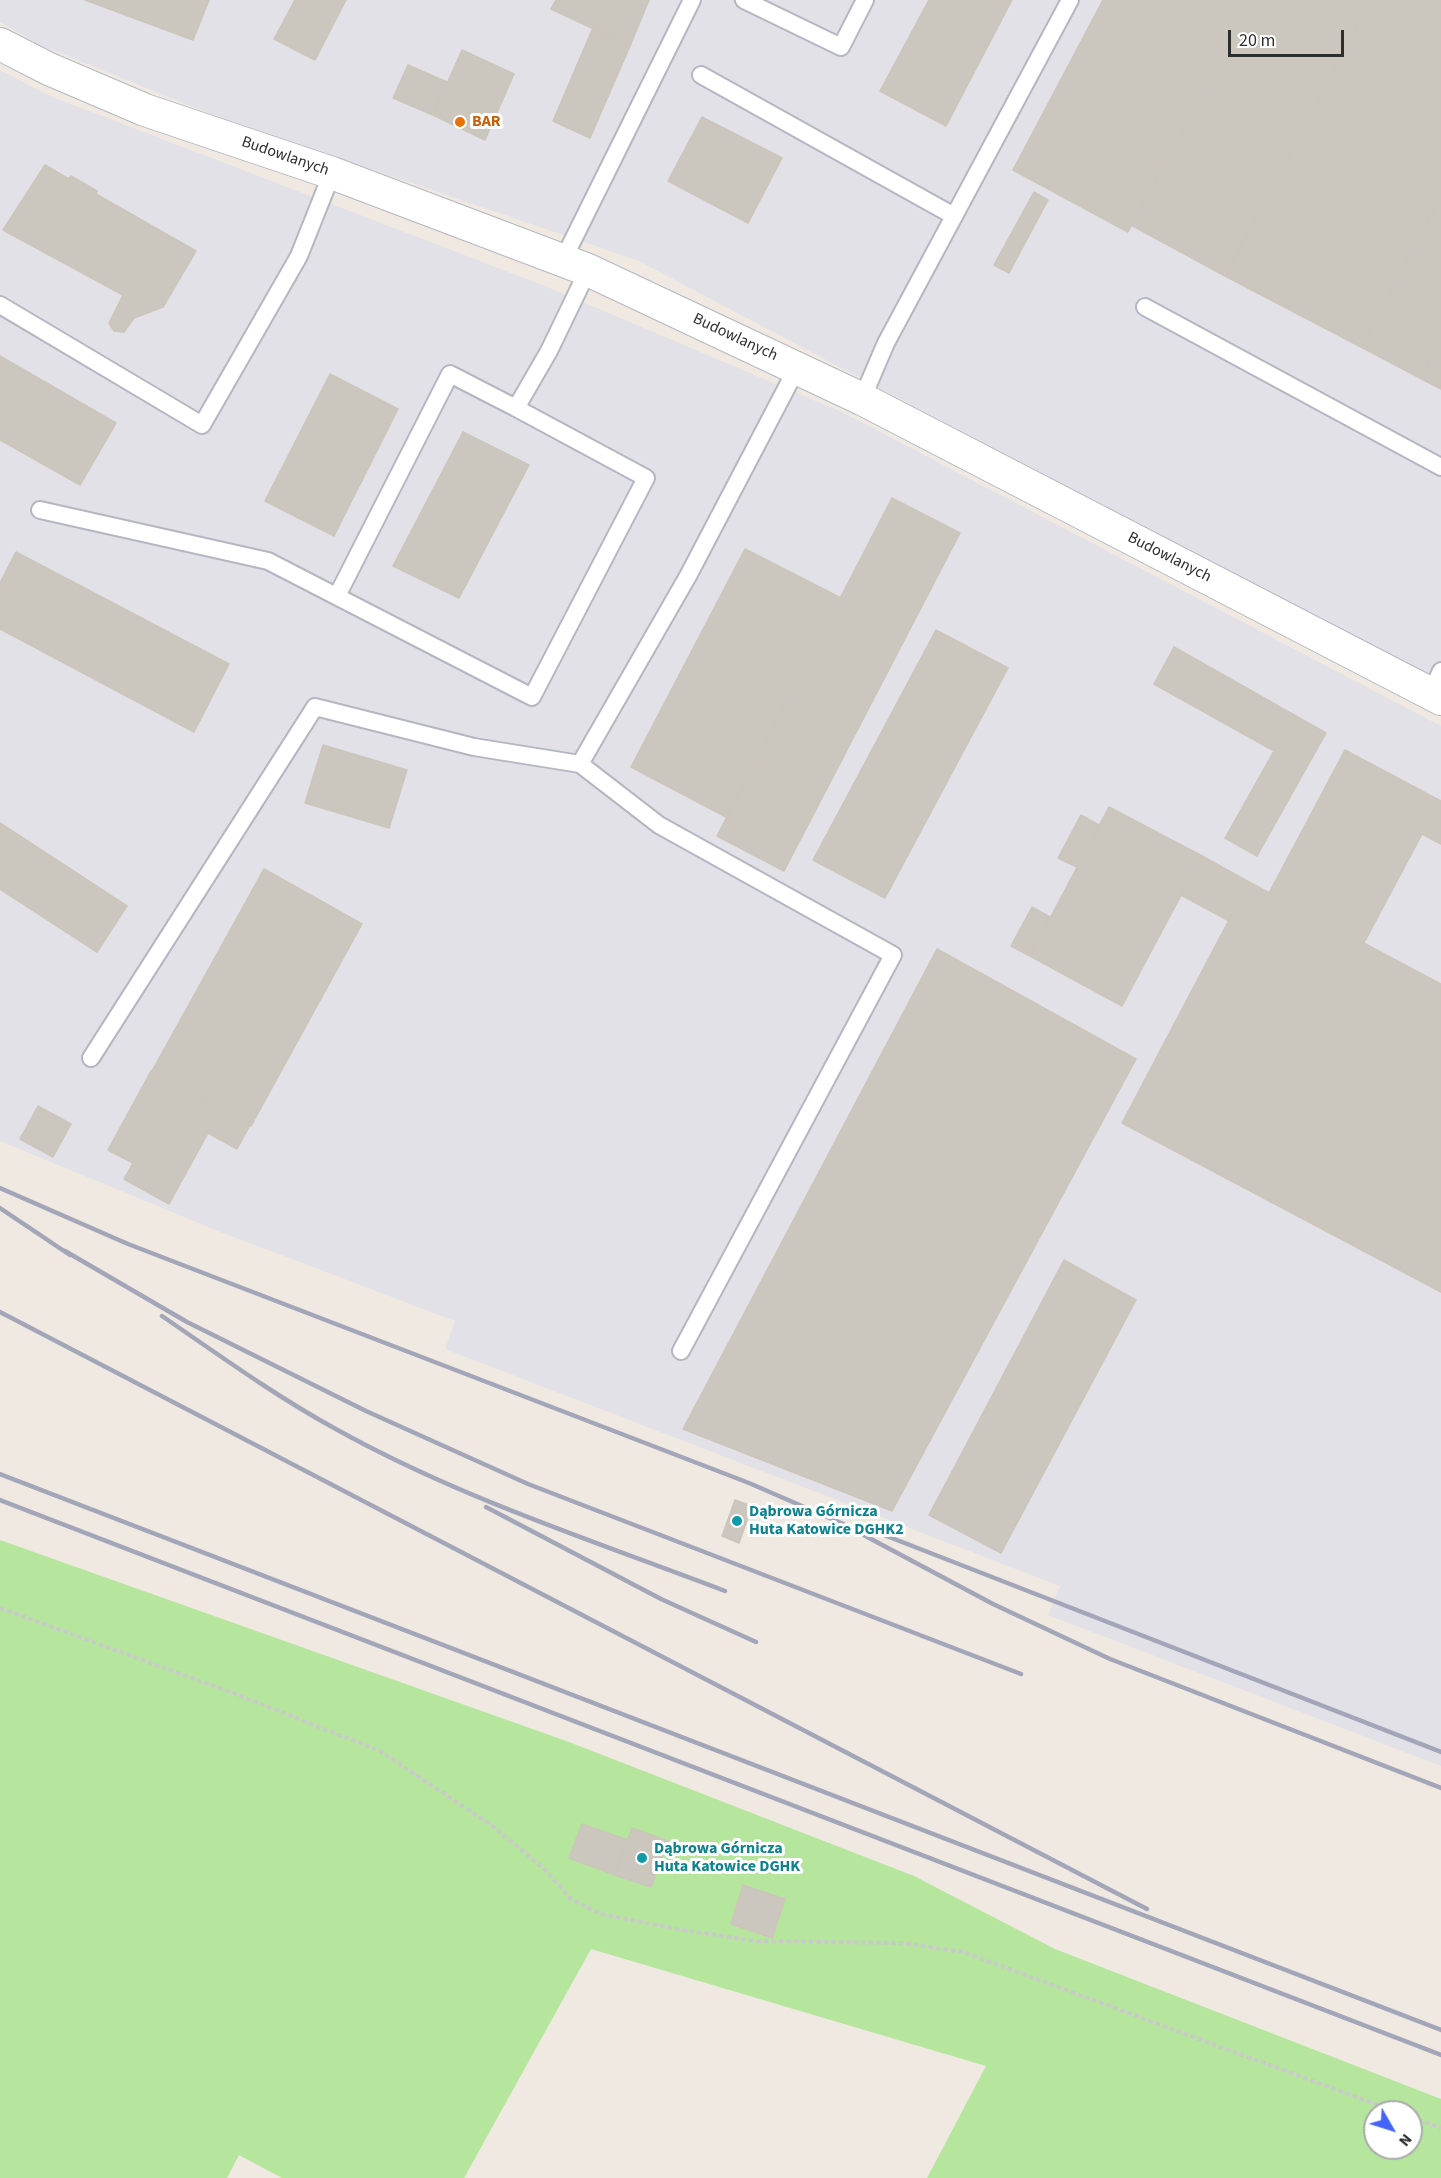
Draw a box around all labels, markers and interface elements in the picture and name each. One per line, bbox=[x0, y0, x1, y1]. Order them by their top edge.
scale bar bbox=[1231, 18, 1346, 56]
text: 20 m bbox=[1239, 28, 1275, 53]
place label: BAR bbox=[472, 112, 501, 132]
marker: BAR bbox=[453, 115, 467, 129]
street label: Budowlanych bbox=[239, 133, 331, 181]
street label: Budowlanych bbox=[690, 310, 780, 366]
street label: Budowlanych bbox=[1124, 529, 1214, 587]
place label: Dąbrowa Górnicza Huta Katowice DGHK2 bbox=[749, 1502, 904, 1540]
marker: Dąbrowa Górnicza Huta Katowice DGHK2 bbox=[730, 1514, 744, 1528]
place label: Dąbrowa Górnicza Huta Katowice DGHK bbox=[654, 1839, 800, 1877]
marker: Dąbrowa Górnicza Huta Katowice DGHK bbox=[635, 1851, 649, 1865]
north arrow bbox=[1363, 2100, 1423, 2160]
text: N bbox=[1394, 2129, 1417, 2151]

